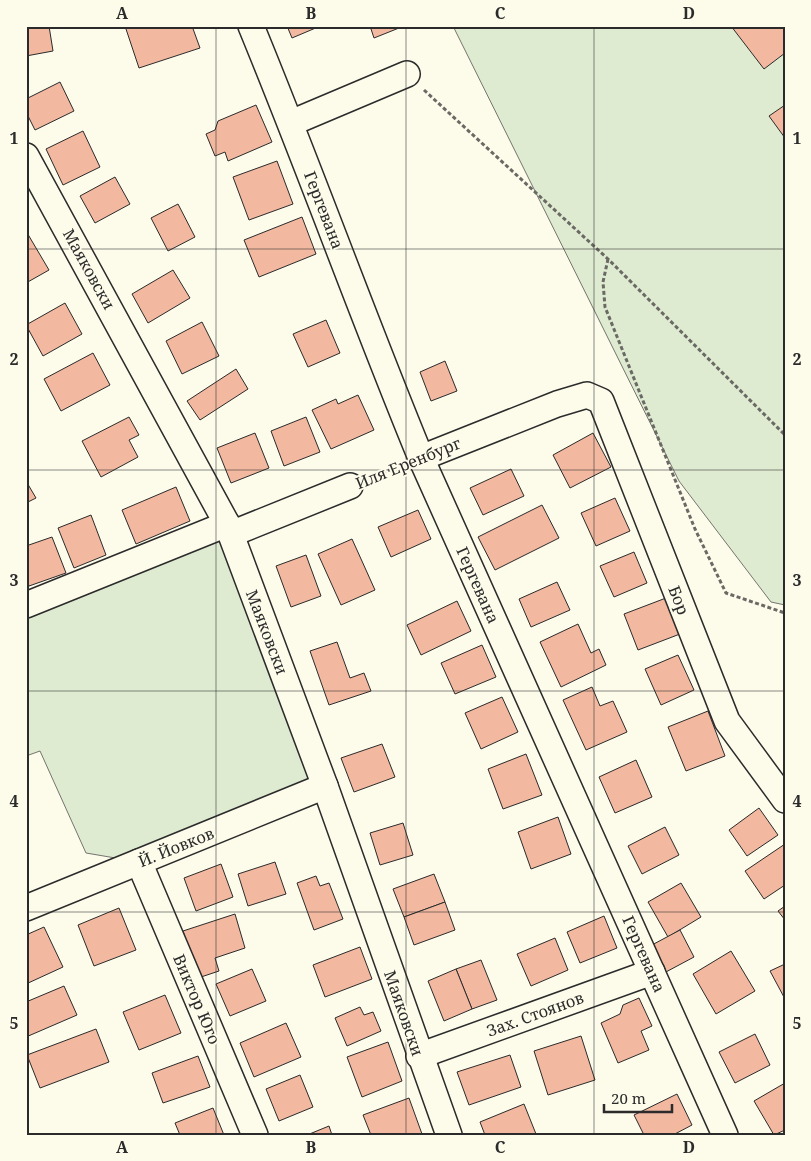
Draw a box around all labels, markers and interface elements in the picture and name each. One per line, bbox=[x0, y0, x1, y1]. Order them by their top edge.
text: A bbox=[116, 2, 129, 24]
text: B bbox=[306, 2, 317, 24]
text: C bbox=[495, 2, 506, 24]
text: D bbox=[683, 2, 695, 24]
text: 1 bbox=[9, 127, 19, 149]
text: 1 bbox=[792, 127, 802, 149]
street label: Гергевана bbox=[299, 168, 349, 252]
street label: Маяковски bbox=[58, 225, 120, 314]
text: 2 bbox=[9, 348, 19, 370]
text: 2 bbox=[792, 348, 802, 370]
street label: Иля Еренбург bbox=[352, 432, 464, 494]
street label: Гергевана bbox=[451, 543, 505, 627]
text: 3 bbox=[9, 569, 19, 591]
text: 3 bbox=[792, 569, 802, 591]
street label: Бор bbox=[663, 582, 695, 618]
street label: Маяковски bbox=[241, 586, 293, 678]
text: 4 bbox=[9, 790, 19, 812]
text: 4 bbox=[792, 790, 802, 812]
street label: Й. Йовков bbox=[135, 822, 217, 872]
street label: Гергевана bbox=[617, 912, 671, 996]
street label: Виктор Юго bbox=[168, 951, 226, 1047]
street label: Маяковски bbox=[379, 967, 429, 1059]
street label: Зах. Стоянов bbox=[484, 986, 587, 1042]
text: 5 bbox=[9, 1012, 19, 1034]
text: 5 bbox=[792, 1012, 802, 1034]
scale bar bbox=[604, 1081, 671, 1113]
text: 20 m bbox=[611, 1088, 646, 1108]
text: A bbox=[116, 1136, 129, 1158]
text: B bbox=[306, 1136, 317, 1158]
text: C bbox=[495, 1136, 506, 1158]
text: D bbox=[683, 1136, 695, 1158]

